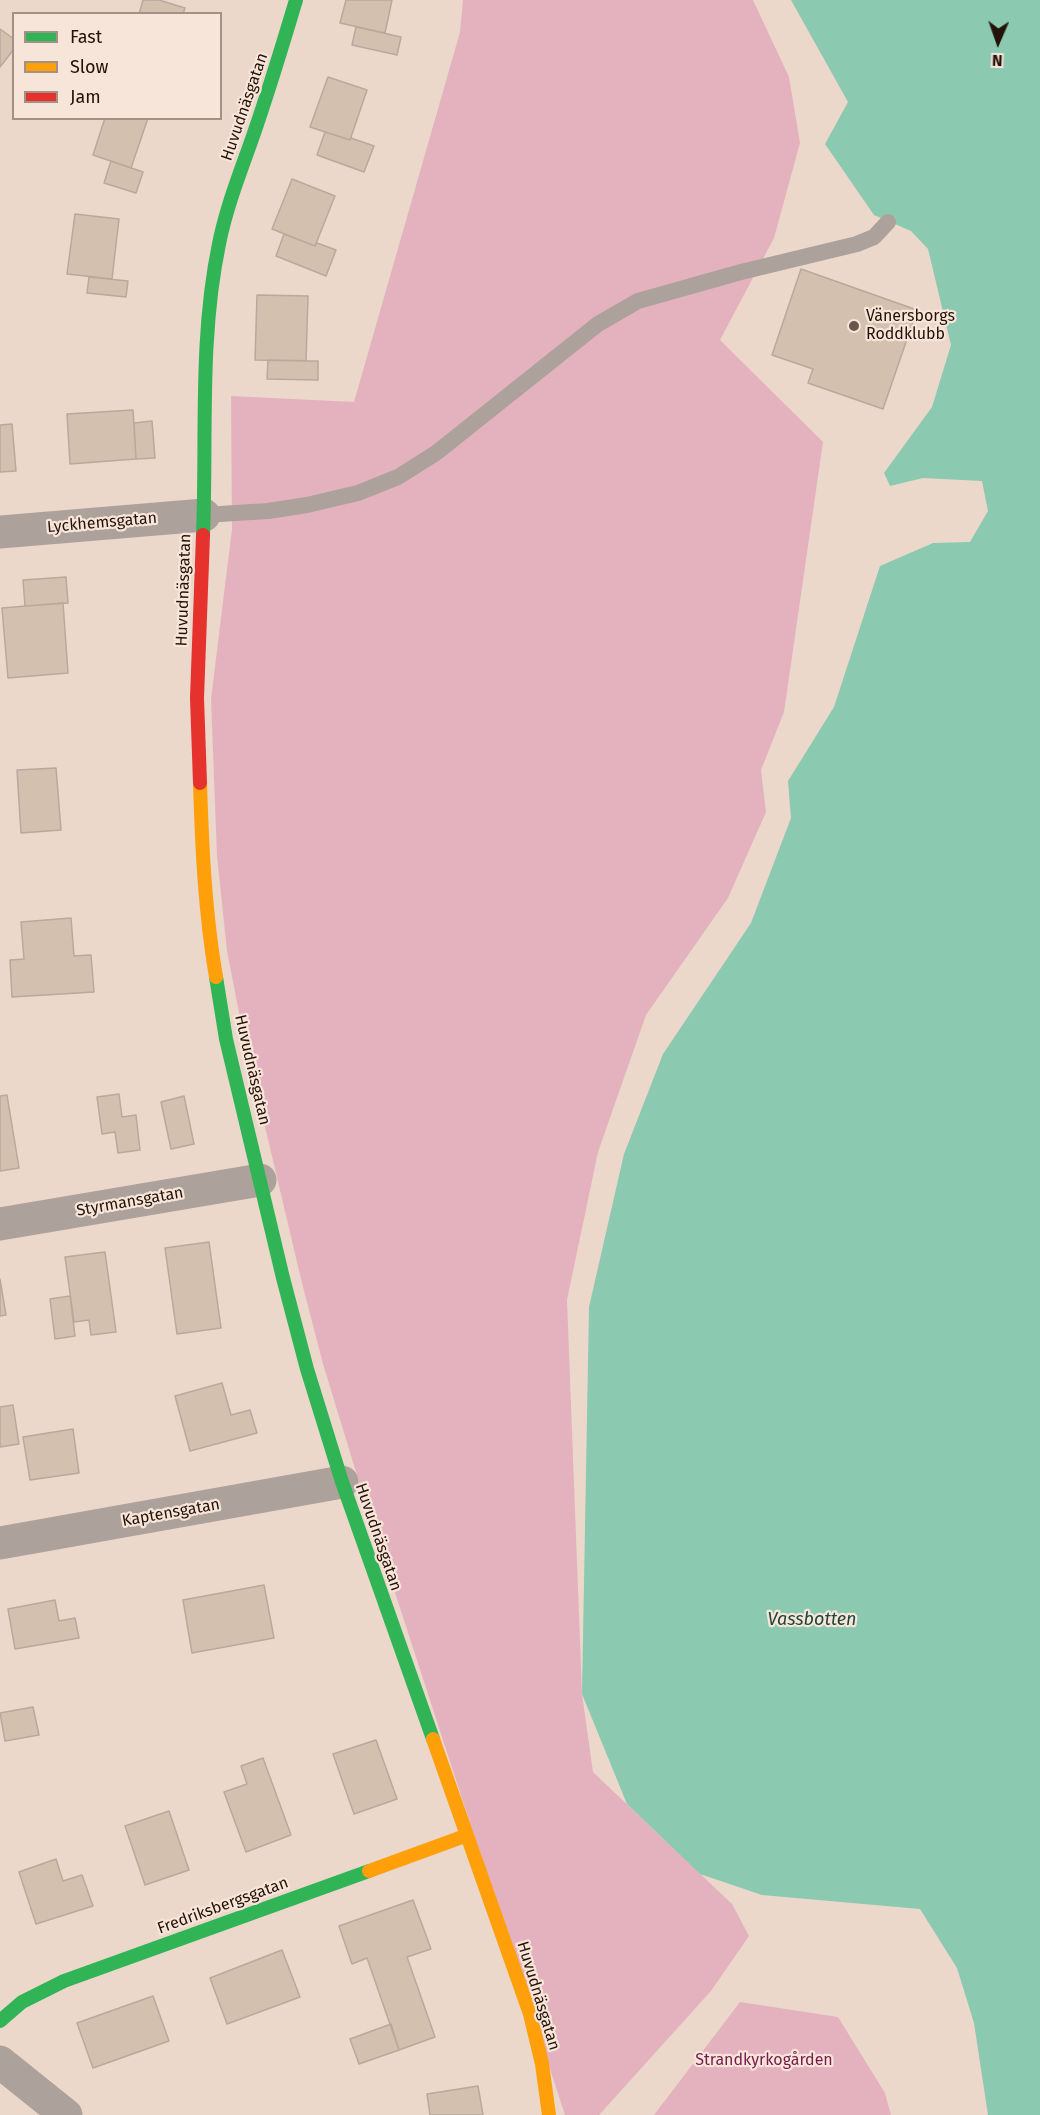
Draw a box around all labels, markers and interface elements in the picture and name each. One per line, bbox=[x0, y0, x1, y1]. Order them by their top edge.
legend bbox=[12, 12, 222, 120]
north arrow bbox=[968, 12, 1028, 72]
text: Fast bbox=[70, 26, 102, 48]
street label: Huvudnäsgatan bbox=[218, 51, 272, 163]
text: N bbox=[992, 51, 1003, 70]
text: Slow bbox=[70, 56, 108, 78]
text: Jam bbox=[70, 86, 101, 108]
place label: Vänersborgs Roddklubb bbox=[866, 307, 955, 345]
marker: Vänersborgs Roddklubb bbox=[847, 319, 861, 333]
street label: Lyckhemsgatan bbox=[46, 509, 158, 537]
street label: Huvudnäsgatan bbox=[172, 533, 196, 647]
street label: Huvudnäsgatan bbox=[230, 1013, 274, 1127]
street label: Styrmansgatan bbox=[75, 1183, 185, 1221]
street label: Huvudnäsgatan bbox=[351, 1481, 405, 1593]
street label: Kaptensgatan bbox=[121, 1495, 221, 1531]
water label: Vassbotten bbox=[767, 1609, 857, 1631]
street label: Fredriksbergsgatan bbox=[155, 1873, 291, 1939]
street label: Huvudnäsgatan bbox=[512, 1939, 564, 2053]
park label: Strandkyrkogården bbox=[695, 2051, 833, 2071]

